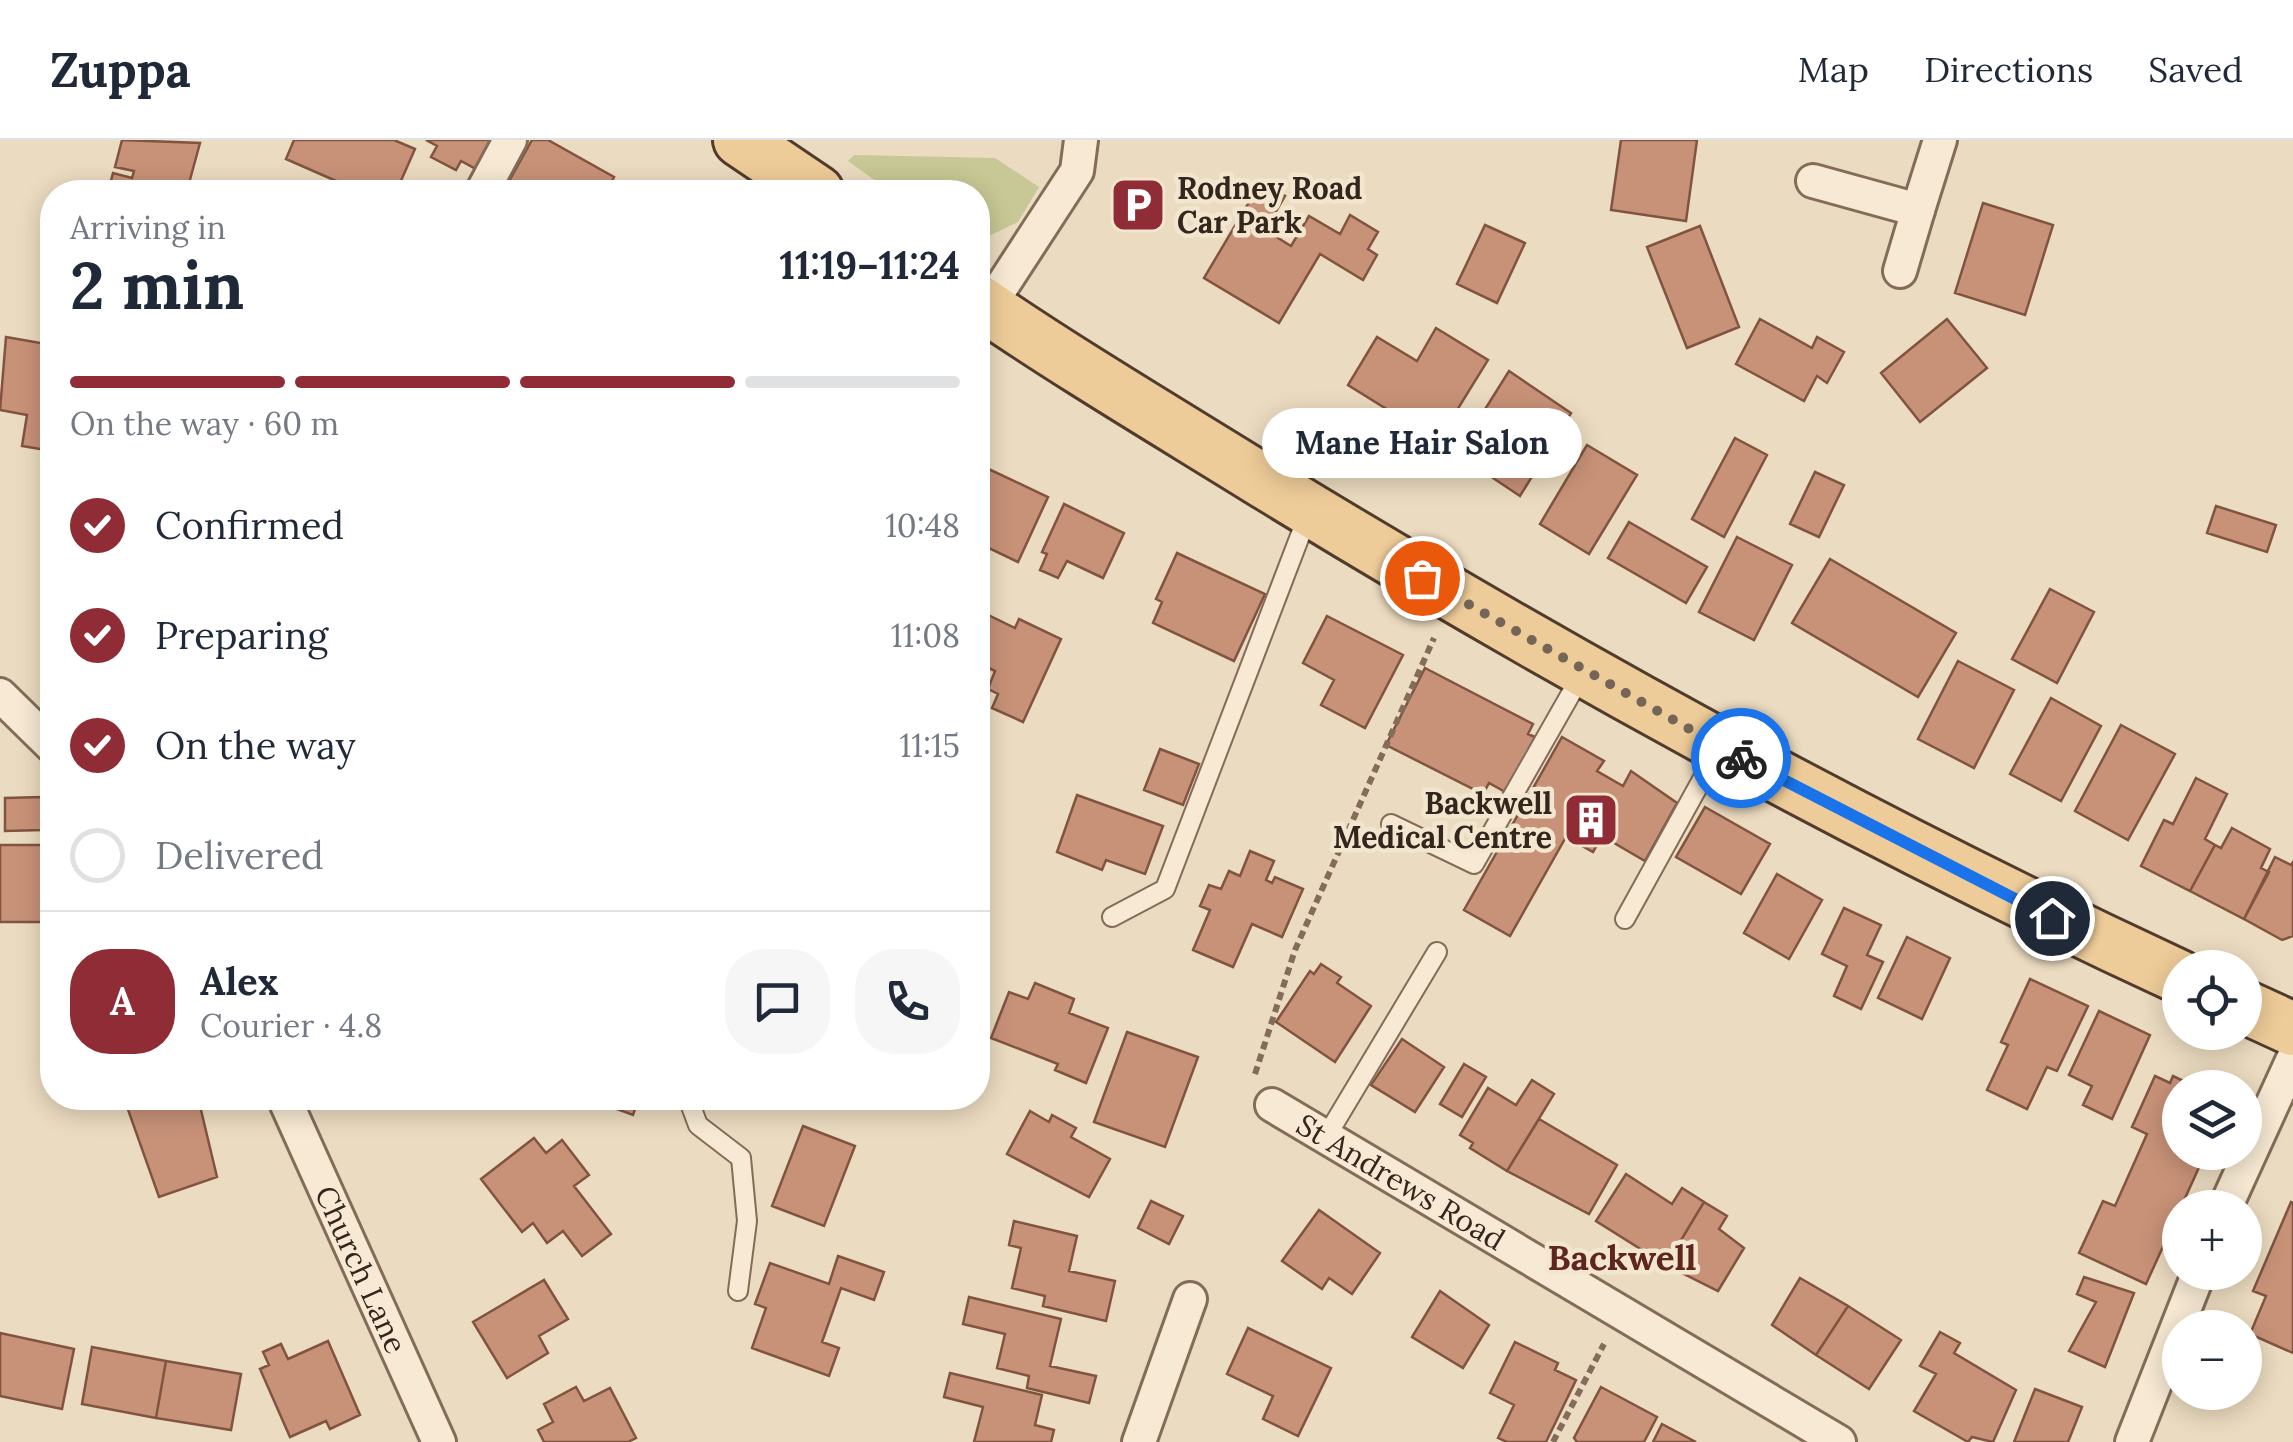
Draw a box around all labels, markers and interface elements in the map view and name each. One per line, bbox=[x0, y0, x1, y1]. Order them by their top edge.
text: Zuppa bbox=[50, 39, 191, 100]
text: Map bbox=[1798, 47, 1869, 92]
text: Directions bbox=[1924, 47, 2093, 92]
text: Saved bbox=[2148, 47, 2243, 92]
place label: Rodney Road Car Park bbox=[1177, 169, 1362, 241]
parking icon: Rodney Road Car Park bbox=[1108, 175, 1168, 235]
text: Arriving in bbox=[70, 207, 226, 248]
text: 11:19–11:24 bbox=[780, 241, 960, 289]
text: 2 min bbox=[70, 244, 244, 327]
text: On the way · 60 m bbox=[70, 403, 339, 444]
callout: Mane Hair Salon bbox=[1262, 408, 1582, 478]
text: Mane Hair Salon bbox=[1295, 422, 1549, 463]
icon: check bbox=[70, 498, 125, 553]
text: Confirmed bbox=[155, 501, 344, 549]
text: 10:48 bbox=[885, 505, 960, 546]
pin bbox=[1380, 536, 1465, 621]
icon: bag bbox=[1395, 551, 1450, 606]
icon: check bbox=[70, 608, 125, 663]
text: Preparing bbox=[155, 611, 328, 659]
text: 11:08 bbox=[891, 615, 960, 656]
courier bbox=[1691, 708, 1791, 808]
icon: check bbox=[70, 718, 125, 773]
text: On the way bbox=[155, 721, 356, 769]
text: 11:15 bbox=[900, 725, 960, 766]
icon: bike bbox=[1714, 731, 1769, 786]
place label: Backwell Medical Centre bbox=[1333, 784, 1552, 856]
building icon: Backwell Medical Centre bbox=[1561, 790, 1621, 850]
text: Delivered bbox=[155, 831, 324, 879]
pin bbox=[2010, 876, 2095, 961]
icon: home bbox=[2025, 891, 2080, 946]
button: chat bbox=[725, 949, 830, 1054]
button: phone bbox=[855, 949, 960, 1054]
map controls bbox=[2162, 950, 2262, 1410]
button: locate bbox=[2162, 950, 2262, 1050]
text: Alex bbox=[200, 957, 279, 1005]
text: A bbox=[110, 977, 135, 1025]
text: Courier · 4.8 bbox=[200, 1005, 382, 1046]
button: layers bbox=[2162, 1070, 2262, 1170]
street label: St Andrews Road bbox=[1290, 1105, 1512, 1258]
street label: Church Lane bbox=[307, 1180, 415, 1359]
button: + bbox=[2162, 1190, 2262, 1290]
district label: Backwell bbox=[1547, 1235, 1697, 1280]
button: − bbox=[2162, 1310, 2262, 1410]

